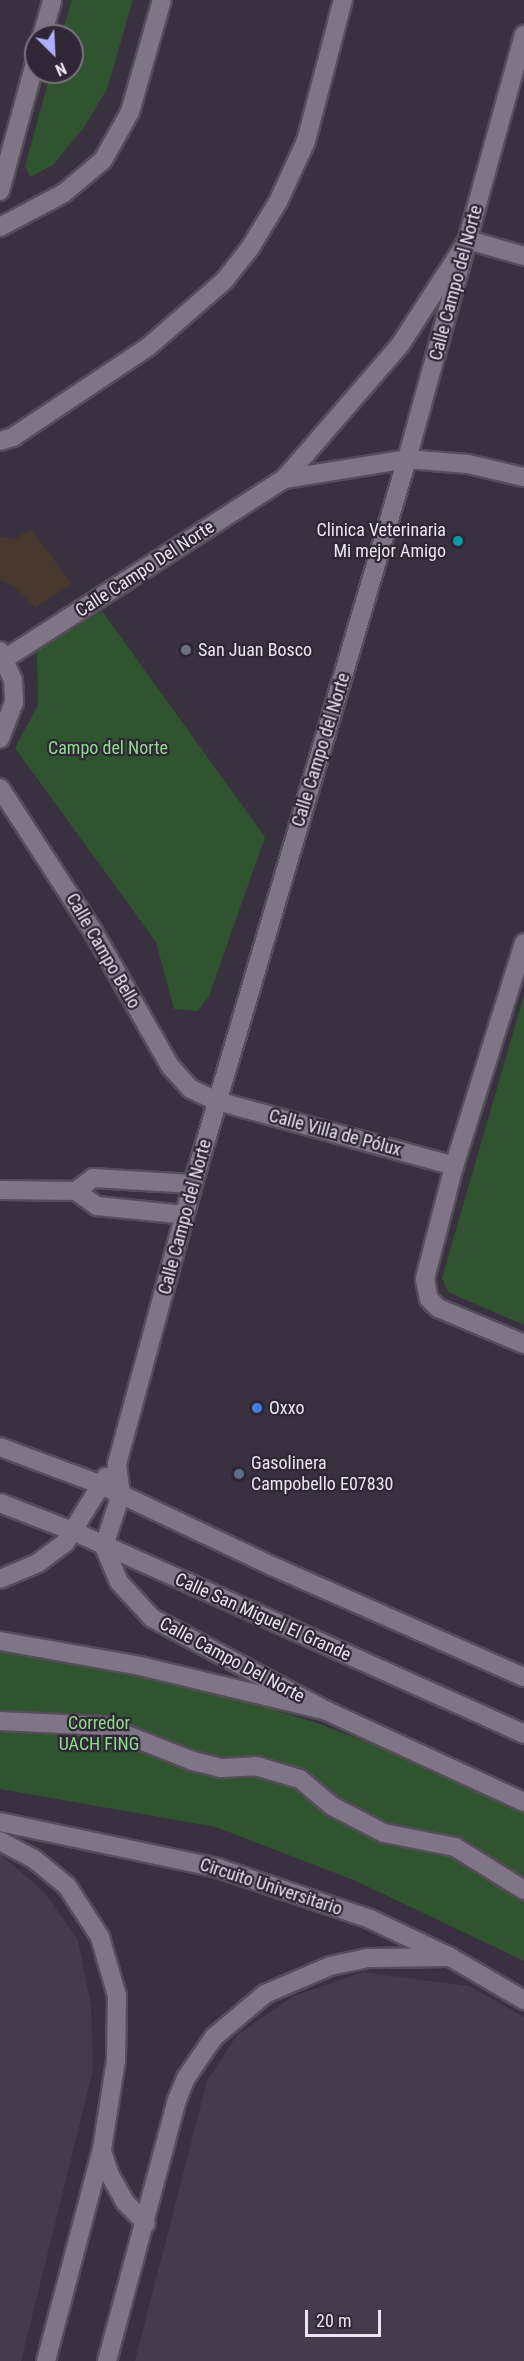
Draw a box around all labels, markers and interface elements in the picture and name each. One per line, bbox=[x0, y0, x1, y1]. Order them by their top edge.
north arrow bbox=[24, 24, 84, 84]
text: N bbox=[52, 58, 69, 80]
street label: Calle Campo del Norte bbox=[425, 203, 487, 363]
street label: Calle Campo Del Norte bbox=[72, 516, 218, 622]
place label: Clinica Veterinaria Mi mejor Amigo bbox=[317, 520, 446, 562]
marker: Clinica Veterinaria Mi mejor Amigo bbox=[451, 534, 465, 548]
place label: San Juan Bosco bbox=[198, 639, 312, 661]
marker: San Juan Bosco bbox=[179, 643, 193, 657]
street label: Calle Campo del Norte bbox=[287, 671, 355, 829]
park label: Campo del Norte bbox=[48, 737, 168, 759]
street label: Calle Campo Bello bbox=[61, 889, 145, 1013]
street label: Calle Villa de Pólux bbox=[267, 1105, 403, 1161]
street label: Calle Campo del Norte bbox=[154, 1137, 216, 1297]
place label: Oxxo bbox=[269, 1397, 304, 1419]
marker: Oxxo bbox=[250, 1401, 264, 1415]
place label: Gasolinera Campobello E07830 bbox=[251, 1453, 393, 1496]
marker: Gasolinera Campobello E07830 bbox=[232, 1467, 246, 1481]
street label: Calle San Miguel El Grande bbox=[172, 1568, 354, 1666]
street label: Calle Campo Del Norte bbox=[156, 1613, 308, 1707]
park label: Corredor UACH FING bbox=[59, 1713, 139, 1756]
street label: Circuito Universitario bbox=[197, 1854, 345, 1920]
scale bar bbox=[308, 2298, 384, 2336]
text: 20 m bbox=[316, 2310, 351, 2331]

